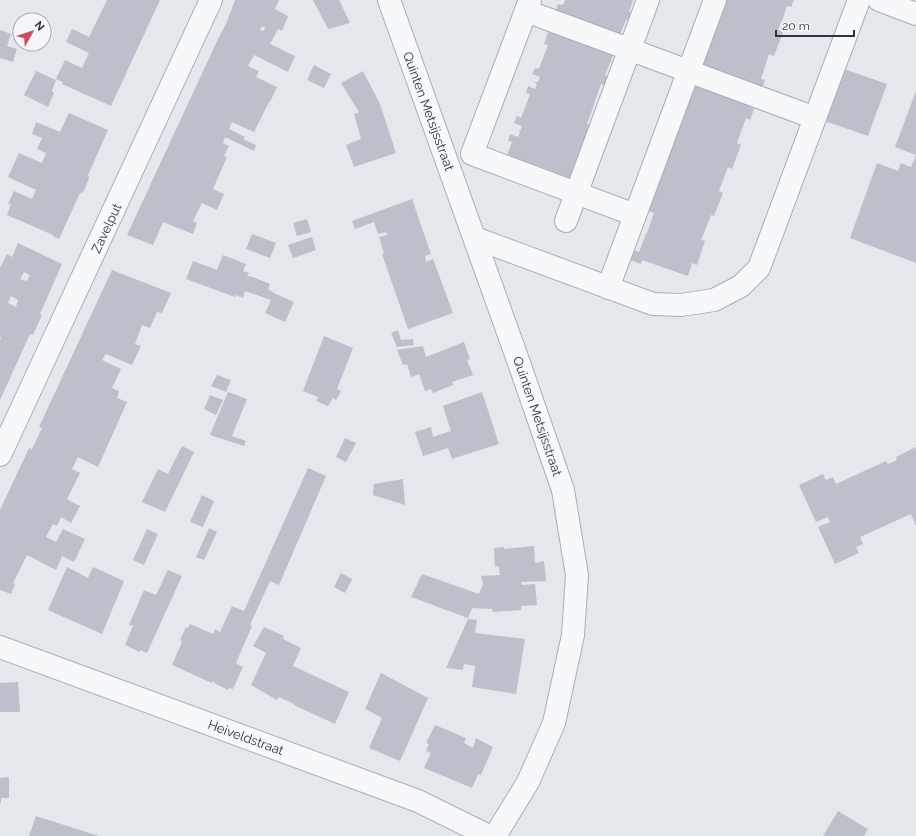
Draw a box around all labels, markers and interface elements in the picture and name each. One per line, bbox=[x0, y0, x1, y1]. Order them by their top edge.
north arrow bbox=[12, 12, 52, 52]
scale bar bbox=[776, 12, 854, 38]
text: N bbox=[32, 19, 47, 33]
text: 20 m bbox=[782, 19, 810, 33]
street label: Quinten Metsijsstraat bbox=[400, 50, 457, 173]
street label: Zavelput bbox=[88, 200, 125, 255]
street label: Quinten Metsijsstraat bbox=[510, 354, 565, 479]
street label: Heiveldstraat bbox=[206, 717, 286, 758]

